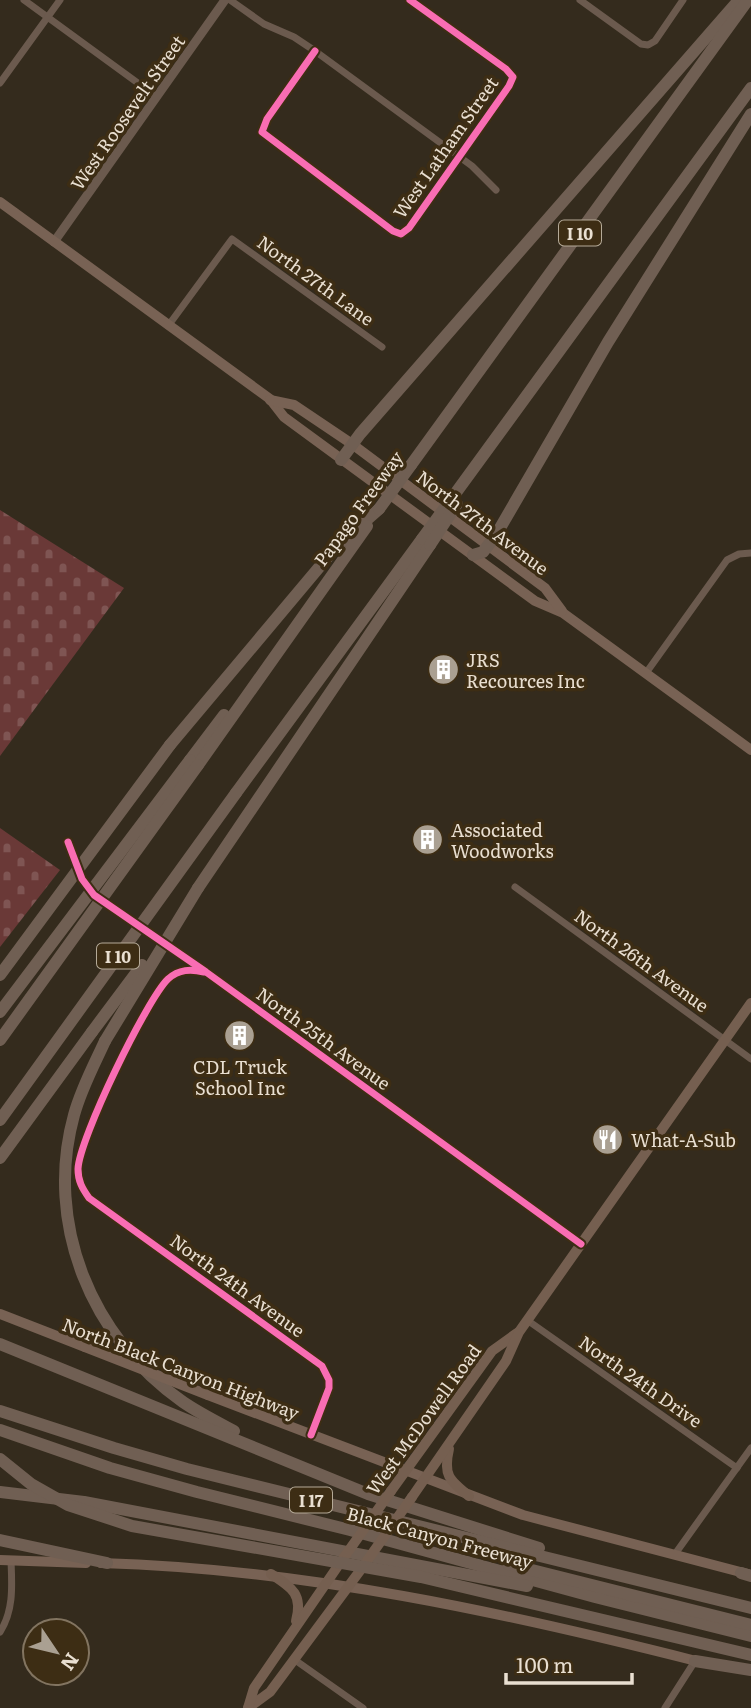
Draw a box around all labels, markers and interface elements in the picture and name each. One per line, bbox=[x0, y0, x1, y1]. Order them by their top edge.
street label: West Roosevelt Street bbox=[63, 28, 191, 195]
street label: West Latham Street bbox=[386, 70, 505, 223]
road number: I 10 bbox=[559, 220, 601, 246]
street label: North 27th Lane bbox=[252, 228, 380, 332]
street label: Papago Freeway bbox=[307, 444, 410, 571]
street label: North 27th Avenue bbox=[411, 463, 555, 581]
place label: JRS Recources Inc bbox=[466, 646, 585, 694]
building icon: JRS Recources Inc bbox=[426, 652, 460, 686]
place label: Associated Woodworks bbox=[451, 816, 554, 864]
building icon: Associated Woodworks bbox=[411, 822, 445, 856]
street label: North 26th Avenue bbox=[569, 902, 715, 1018]
road number: I 10 bbox=[97, 944, 139, 968]
street label: North 25th Avenue bbox=[251, 980, 397, 1096]
building icon: CDL Truck School Inc bbox=[223, 1018, 257, 1052]
place label: CDL Truck School Inc bbox=[193, 1053, 288, 1101]
restaurant icon: What-A-Sub bbox=[591, 1122, 625, 1156]
place label: What-A-Sub bbox=[631, 1126, 736, 1153]
street label: North 24th Avenue bbox=[165, 1227, 311, 1343]
street label: North Black Canyon Highway bbox=[59, 1310, 304, 1426]
street label: North 24th Drive bbox=[574, 1328, 708, 1434]
street label: West McDowell Road bbox=[359, 1338, 487, 1500]
road number: I 17 bbox=[290, 1488, 332, 1512]
street label: Black Canyon Freeway bbox=[344, 1499, 537, 1575]
north arrow bbox=[21, 1617, 91, 1687]
scale bar bbox=[506, 1642, 632, 1686]
text: N bbox=[55, 1648, 87, 1677]
text: 100 m bbox=[516, 1648, 573, 1679]

